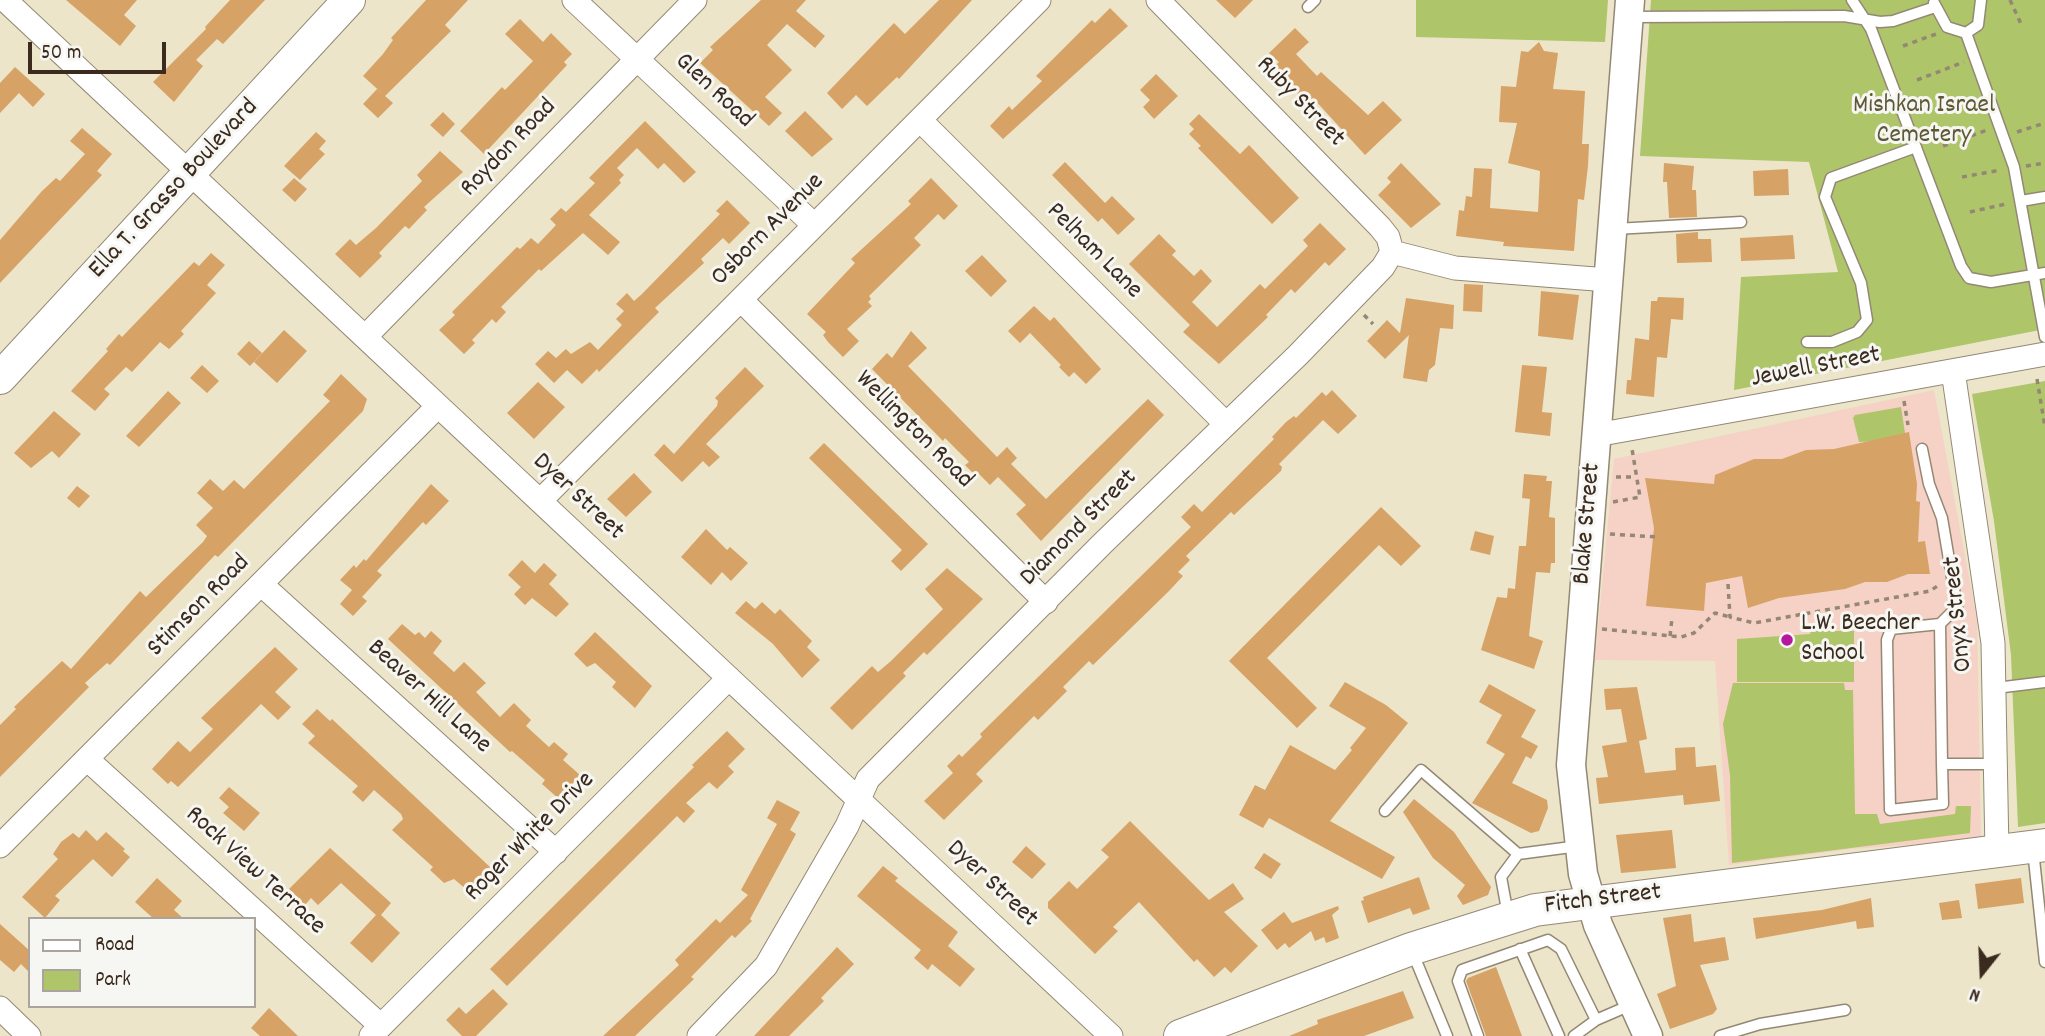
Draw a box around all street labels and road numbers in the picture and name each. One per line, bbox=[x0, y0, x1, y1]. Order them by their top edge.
street label: Glen Road bbox=[667, 47, 759, 137]
street label: Ruby Street bbox=[1248, 51, 1350, 155]
street label: Ella T. Grasso Boulevard bbox=[83, 93, 267, 287]
street label: Roydon Road bbox=[455, 93, 565, 205]
street label: Osborn Avenue bbox=[706, 168, 832, 294]
street label: Pelham Lane bbox=[1038, 197, 1148, 307]
street label: Jewell Street bbox=[1749, 341, 1883, 397]
street label: Wellington Road bbox=[847, 365, 979, 497]
street label: Dyer Street bbox=[525, 448, 629, 548]
street label: Blake Street bbox=[1568, 462, 1610, 586]
street label: Diamond Street bbox=[1015, 464, 1145, 594]
street label: Stimson Road bbox=[142, 549, 258, 665]
street label: Onyx Street bbox=[1938, 555, 1982, 673]
street label: Beaver Hill Lane bbox=[359, 634, 497, 762]
street label: Roger White Drive bbox=[459, 766, 603, 910]
street label: Rock View Terrace bbox=[177, 801, 331, 943]
street label: Dyer Street bbox=[939, 835, 1043, 935]
street label: Fitch Street bbox=[1543, 878, 1663, 924]

